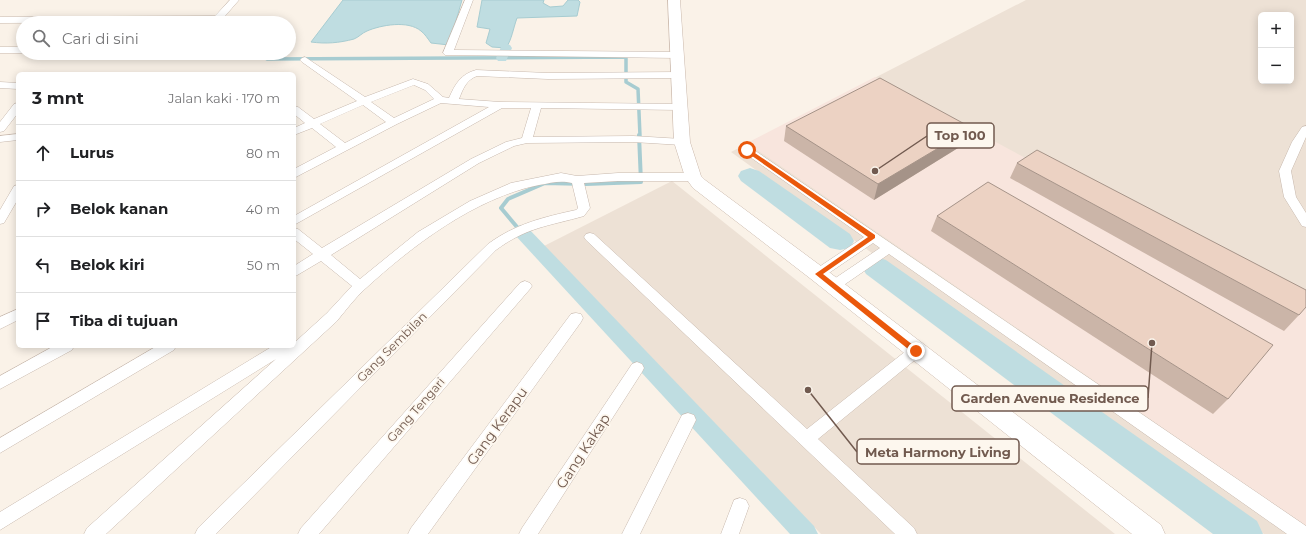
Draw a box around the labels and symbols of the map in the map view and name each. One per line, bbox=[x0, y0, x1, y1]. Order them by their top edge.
callout: Top 100 bbox=[927, 123, 994, 148]
text: Top 100 bbox=[934, 127, 986, 143]
route start bbox=[738, 141, 756, 159]
street label: Gang Sembilan bbox=[353, 308, 430, 385]
route end bbox=[907, 342, 925, 360]
street label: Gang Tengari bbox=[383, 374, 448, 445]
street label: Gang Kerapu bbox=[463, 383, 531, 469]
callout: Garden Avenue Residence bbox=[952, 386, 1148, 411]
text: Garden Avenue Residence bbox=[960, 390, 1140, 406]
street label: Gang Kakap bbox=[552, 410, 614, 492]
callout: Meta Harmony Living bbox=[857, 439, 1019, 464]
text: Meta Harmony Living bbox=[865, 444, 1011, 460]

